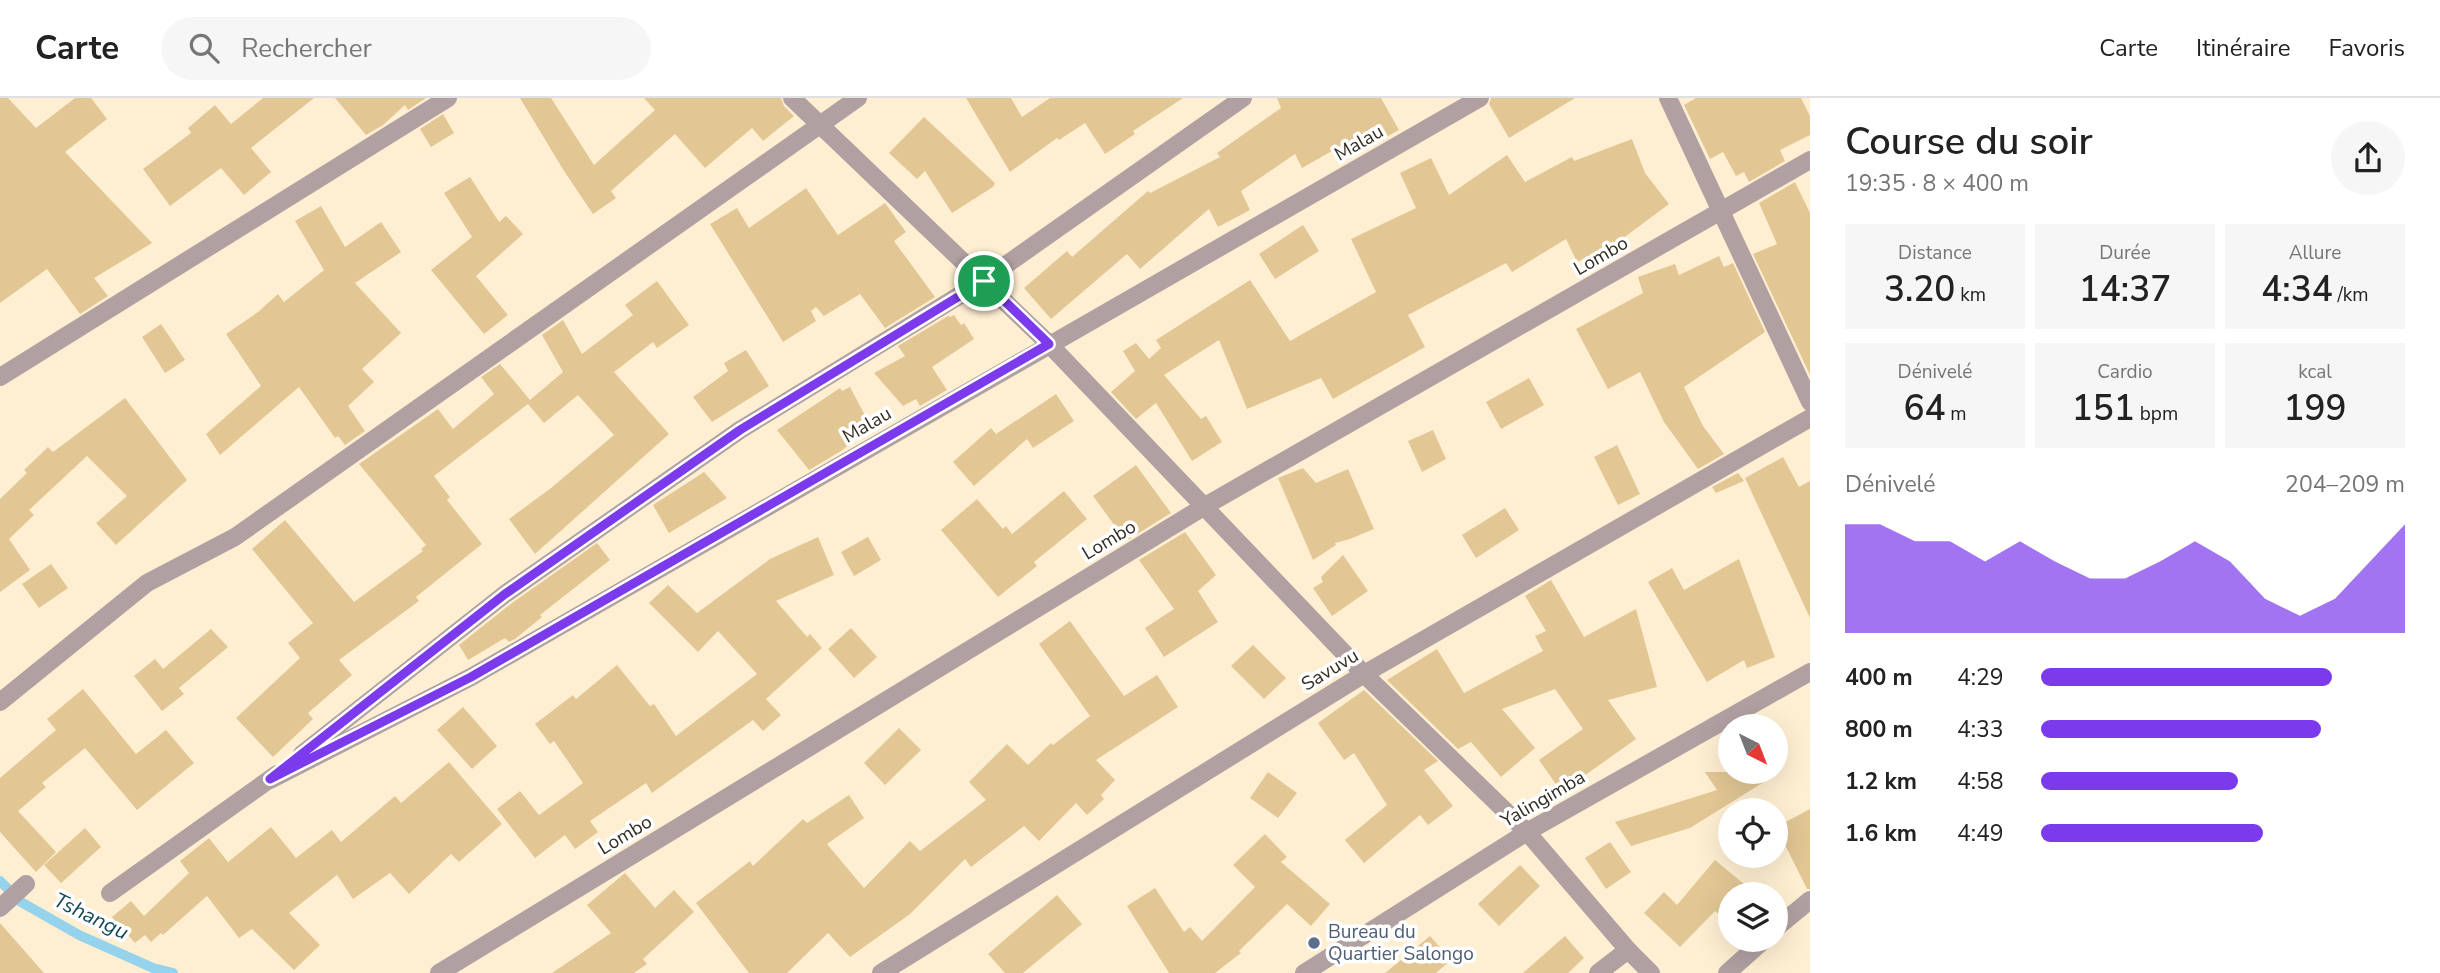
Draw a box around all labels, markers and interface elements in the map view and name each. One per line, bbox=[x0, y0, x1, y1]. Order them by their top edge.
search box bbox=[161, 17, 651, 80]
text: Carte bbox=[35, 26, 119, 71]
icon: search bbox=[185, 29, 223, 67]
text: Rechercher bbox=[241, 31, 372, 66]
text: Carte bbox=[2099, 32, 2158, 64]
text: Itinéraire bbox=[2196, 32, 2290, 64]
text: Favoris bbox=[2328, 32, 2405, 64]
text: Course du soir bbox=[1845, 116, 2093, 167]
street label: Malau bbox=[1330, 119, 1388, 167]
button: share bbox=[2331, 121, 2405, 195]
text: 19:35 · 8 × 400 m bbox=[1845, 168, 2029, 199]
street label: Lombo bbox=[1569, 230, 1633, 282]
text: Distance bbox=[1898, 240, 1972, 266]
text: Durée bbox=[2099, 240, 2151, 266]
text: Allure bbox=[2289, 240, 2341, 266]
pin bbox=[954, 251, 1014, 311]
icon: arrive bbox=[965, 262, 1003, 300]
text: 3.20 bbox=[1884, 266, 1955, 313]
text: 14:37 bbox=[2079, 266, 2171, 313]
text: 4:34 bbox=[2261, 266, 2333, 313]
text: km bbox=[1955, 282, 1986, 308]
text: /km bbox=[2333, 282, 2369, 308]
text: Dénivelé bbox=[1898, 359, 1972, 385]
text: Cardio bbox=[2097, 359, 2153, 385]
text: kcal bbox=[2298, 359, 2332, 385]
text: 64 bbox=[1903, 385, 1945, 432]
text: 151 bbox=[2072, 385, 2135, 432]
text: 199 bbox=[2283, 385, 2347, 432]
street label: Malau bbox=[838, 401, 896, 449]
text: m bbox=[1945, 401, 1967, 427]
text: bpm bbox=[2135, 401, 2178, 427]
text: Dénivelé bbox=[1845, 469, 1936, 500]
text: 204–209 m bbox=[2285, 469, 2405, 500]
street label: Lombo bbox=[1077, 514, 1141, 566]
street label: Savuvu bbox=[1296, 643, 1364, 697]
text: 400 m bbox=[1845, 662, 1913, 693]
text: 4:29 bbox=[1957, 662, 2004, 693]
north arrow bbox=[1718, 714, 1788, 784]
map controls bbox=[1718, 714, 1788, 952]
text: 800 m bbox=[1845, 714, 1913, 745]
text: 4:33 bbox=[1957, 714, 2004, 745]
street label: Yalingimba bbox=[1495, 764, 1590, 834]
text: 1.2 km bbox=[1845, 766, 1917, 797]
text: 4:58 bbox=[1957, 766, 2004, 797]
button: locate bbox=[1718, 798, 1788, 868]
street label: Lombo bbox=[593, 809, 657, 861]
text: 1.6 km bbox=[1845, 818, 1917, 849]
text: 4:49 bbox=[1957, 818, 2004, 849]
button: layers bbox=[1718, 882, 1788, 952]
water label: Tshangu bbox=[49, 886, 133, 946]
place label: Bureau du Quartier Salongo bbox=[1328, 919, 1474, 967]
marker: Bureau du Quartier Salongo bbox=[1306, 935, 1322, 951]

